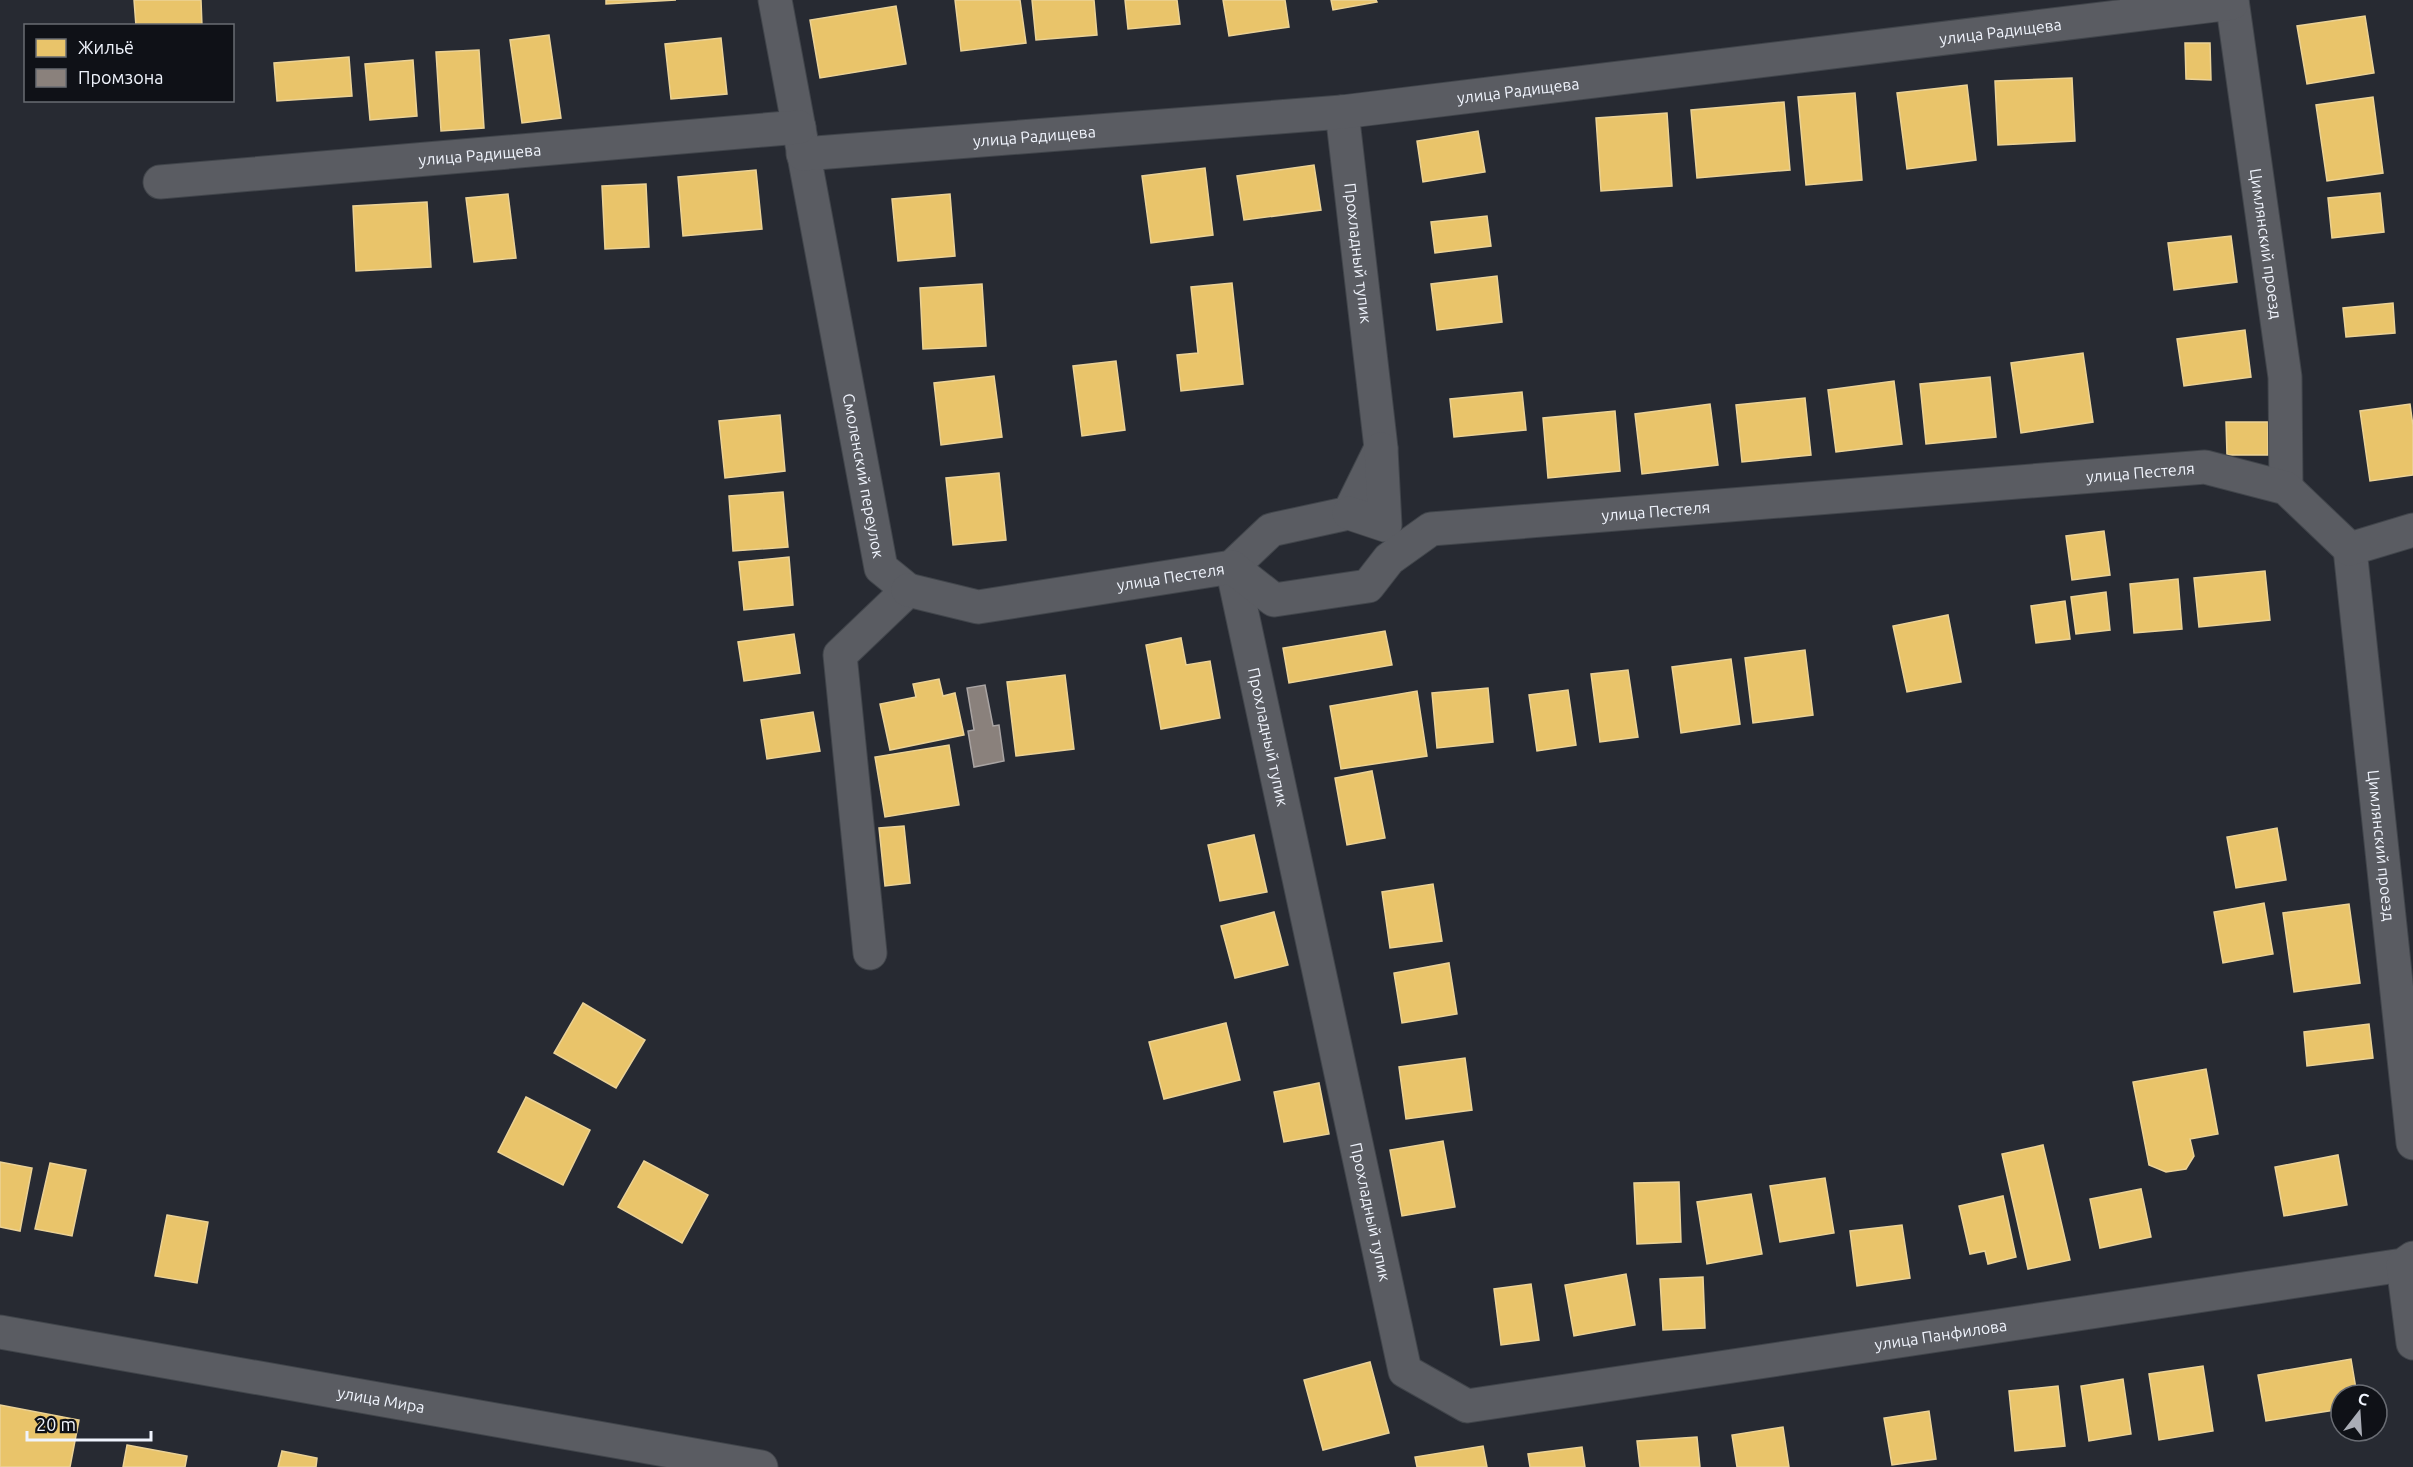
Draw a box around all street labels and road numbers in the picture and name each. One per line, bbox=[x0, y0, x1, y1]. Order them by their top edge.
street label: улица Радищева bbox=[1938, 15, 2063, 48]
street label: улица Радищева bbox=[1456, 74, 1580, 107]
street label: улица Радищева bbox=[972, 122, 1096, 150]
street label: улица Радищева bbox=[418, 140, 542, 169]
street label: Цимлянский проезд bbox=[2247, 167, 2286, 320]
street label: Прохладный тупик bbox=[1341, 182, 1375, 324]
street label: Смоленский переулок bbox=[840, 392, 888, 560]
street label: улица Пестеля bbox=[2085, 459, 2195, 486]
street label: улица Пестеля bbox=[1601, 498, 1711, 524]
street label: улица Пестеля bbox=[1115, 559, 1226, 594]
street label: Прохладный тупик bbox=[1245, 666, 1292, 808]
street label: Цимлянский проезд bbox=[2364, 769, 2398, 922]
street label: Прохладный тупик bbox=[1347, 1141, 1394, 1283]
street label: улица Панфилова bbox=[1873, 1316, 2008, 1353]
street label: улица Мира bbox=[336, 1383, 426, 1416]

